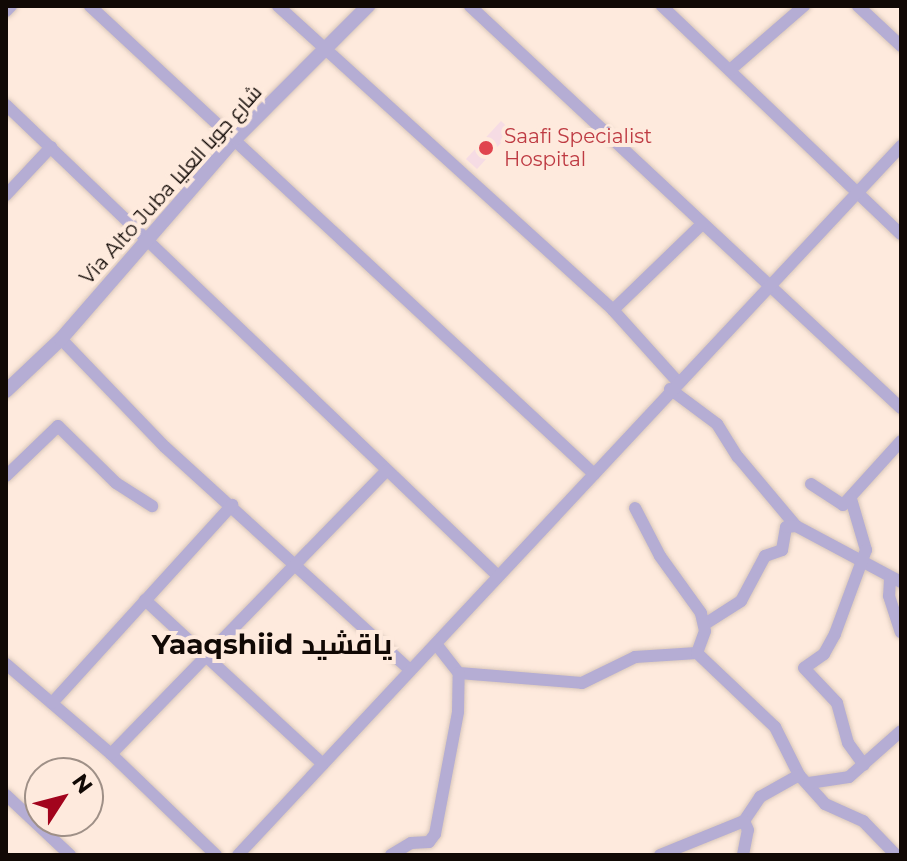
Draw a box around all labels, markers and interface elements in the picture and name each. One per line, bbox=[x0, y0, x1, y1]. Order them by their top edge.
street label: Via Alto Juba شارع جوبا العليا bbox=[75, 80, 267, 290]
place label: Saafi Specialist Hospital bbox=[504, 124, 652, 171]
marker: Saafi Specialist Hospital bbox=[475, 137, 497, 159]
district label: Yaaqshiid ياقشيد bbox=[152, 627, 392, 661]
north arrow bbox=[24, 757, 104, 837]
text: N bbox=[66, 769, 98, 799]

